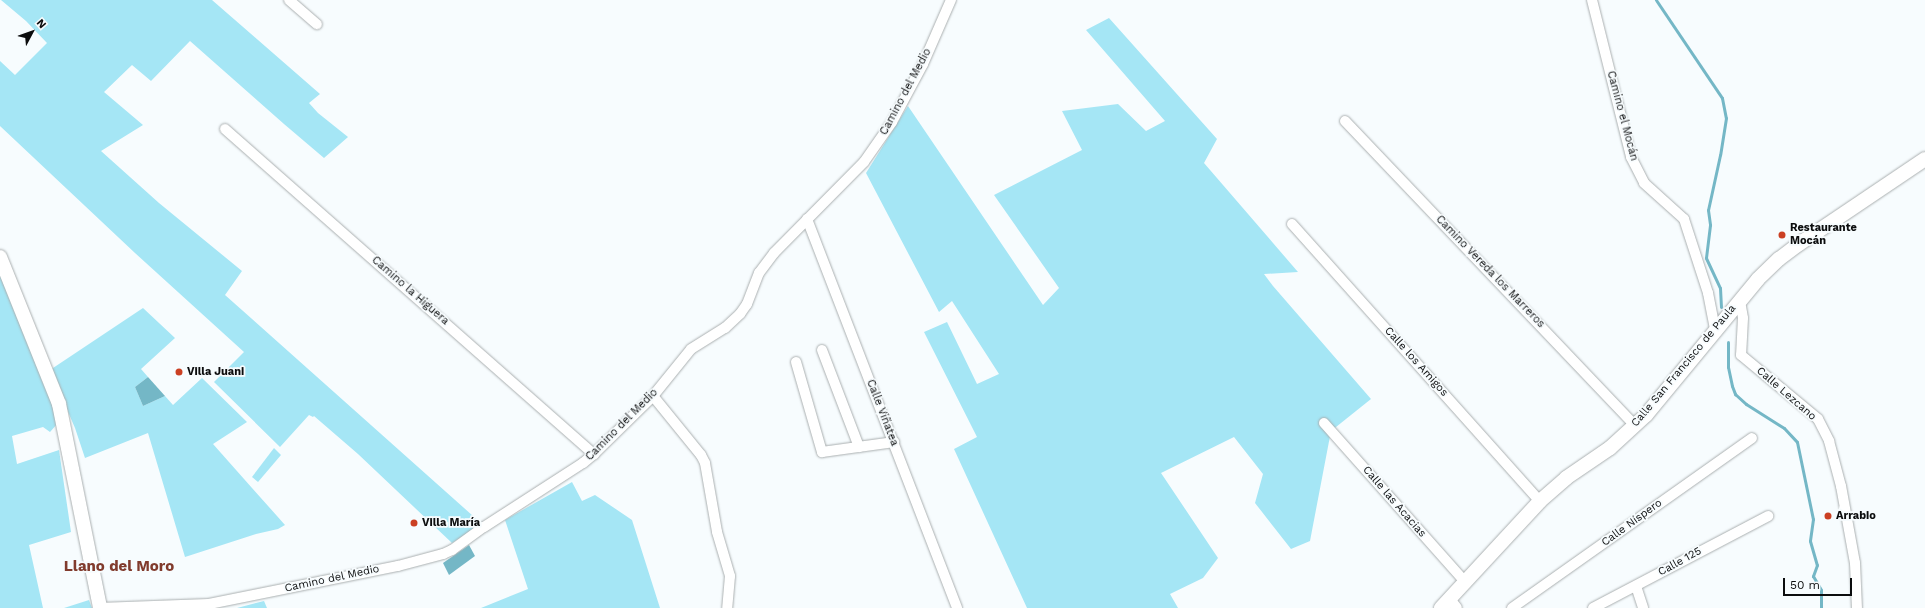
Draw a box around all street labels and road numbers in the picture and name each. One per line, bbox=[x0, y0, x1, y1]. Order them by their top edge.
street label: Camino del Medio bbox=[877, 46, 935, 138]
street label: Camino el Mocán bbox=[1604, 69, 1640, 163]
street label: Camino Vereda los Marreros bbox=[1433, 213, 1547, 331]
street label: Camino la Higuera bbox=[369, 254, 451, 328]
street label: Calle San Francisco de Paula bbox=[1629, 302, 1739, 430]
street label: Calle los Amigos bbox=[1381, 325, 1451, 399]
street label: Calle Lezcano bbox=[1753, 364, 1819, 424]
street label: Calle Viñatea bbox=[863, 378, 901, 448]
street label: Camino del Medio bbox=[583, 386, 661, 464]
street label: Calle las Acacias bbox=[1359, 464, 1429, 540]
street label: Calle Níspero bbox=[1599, 497, 1665, 549]
street label: Calle 125 bbox=[1656, 545, 1704, 579]
street label: Camino del Medio bbox=[283, 562, 381, 596]

